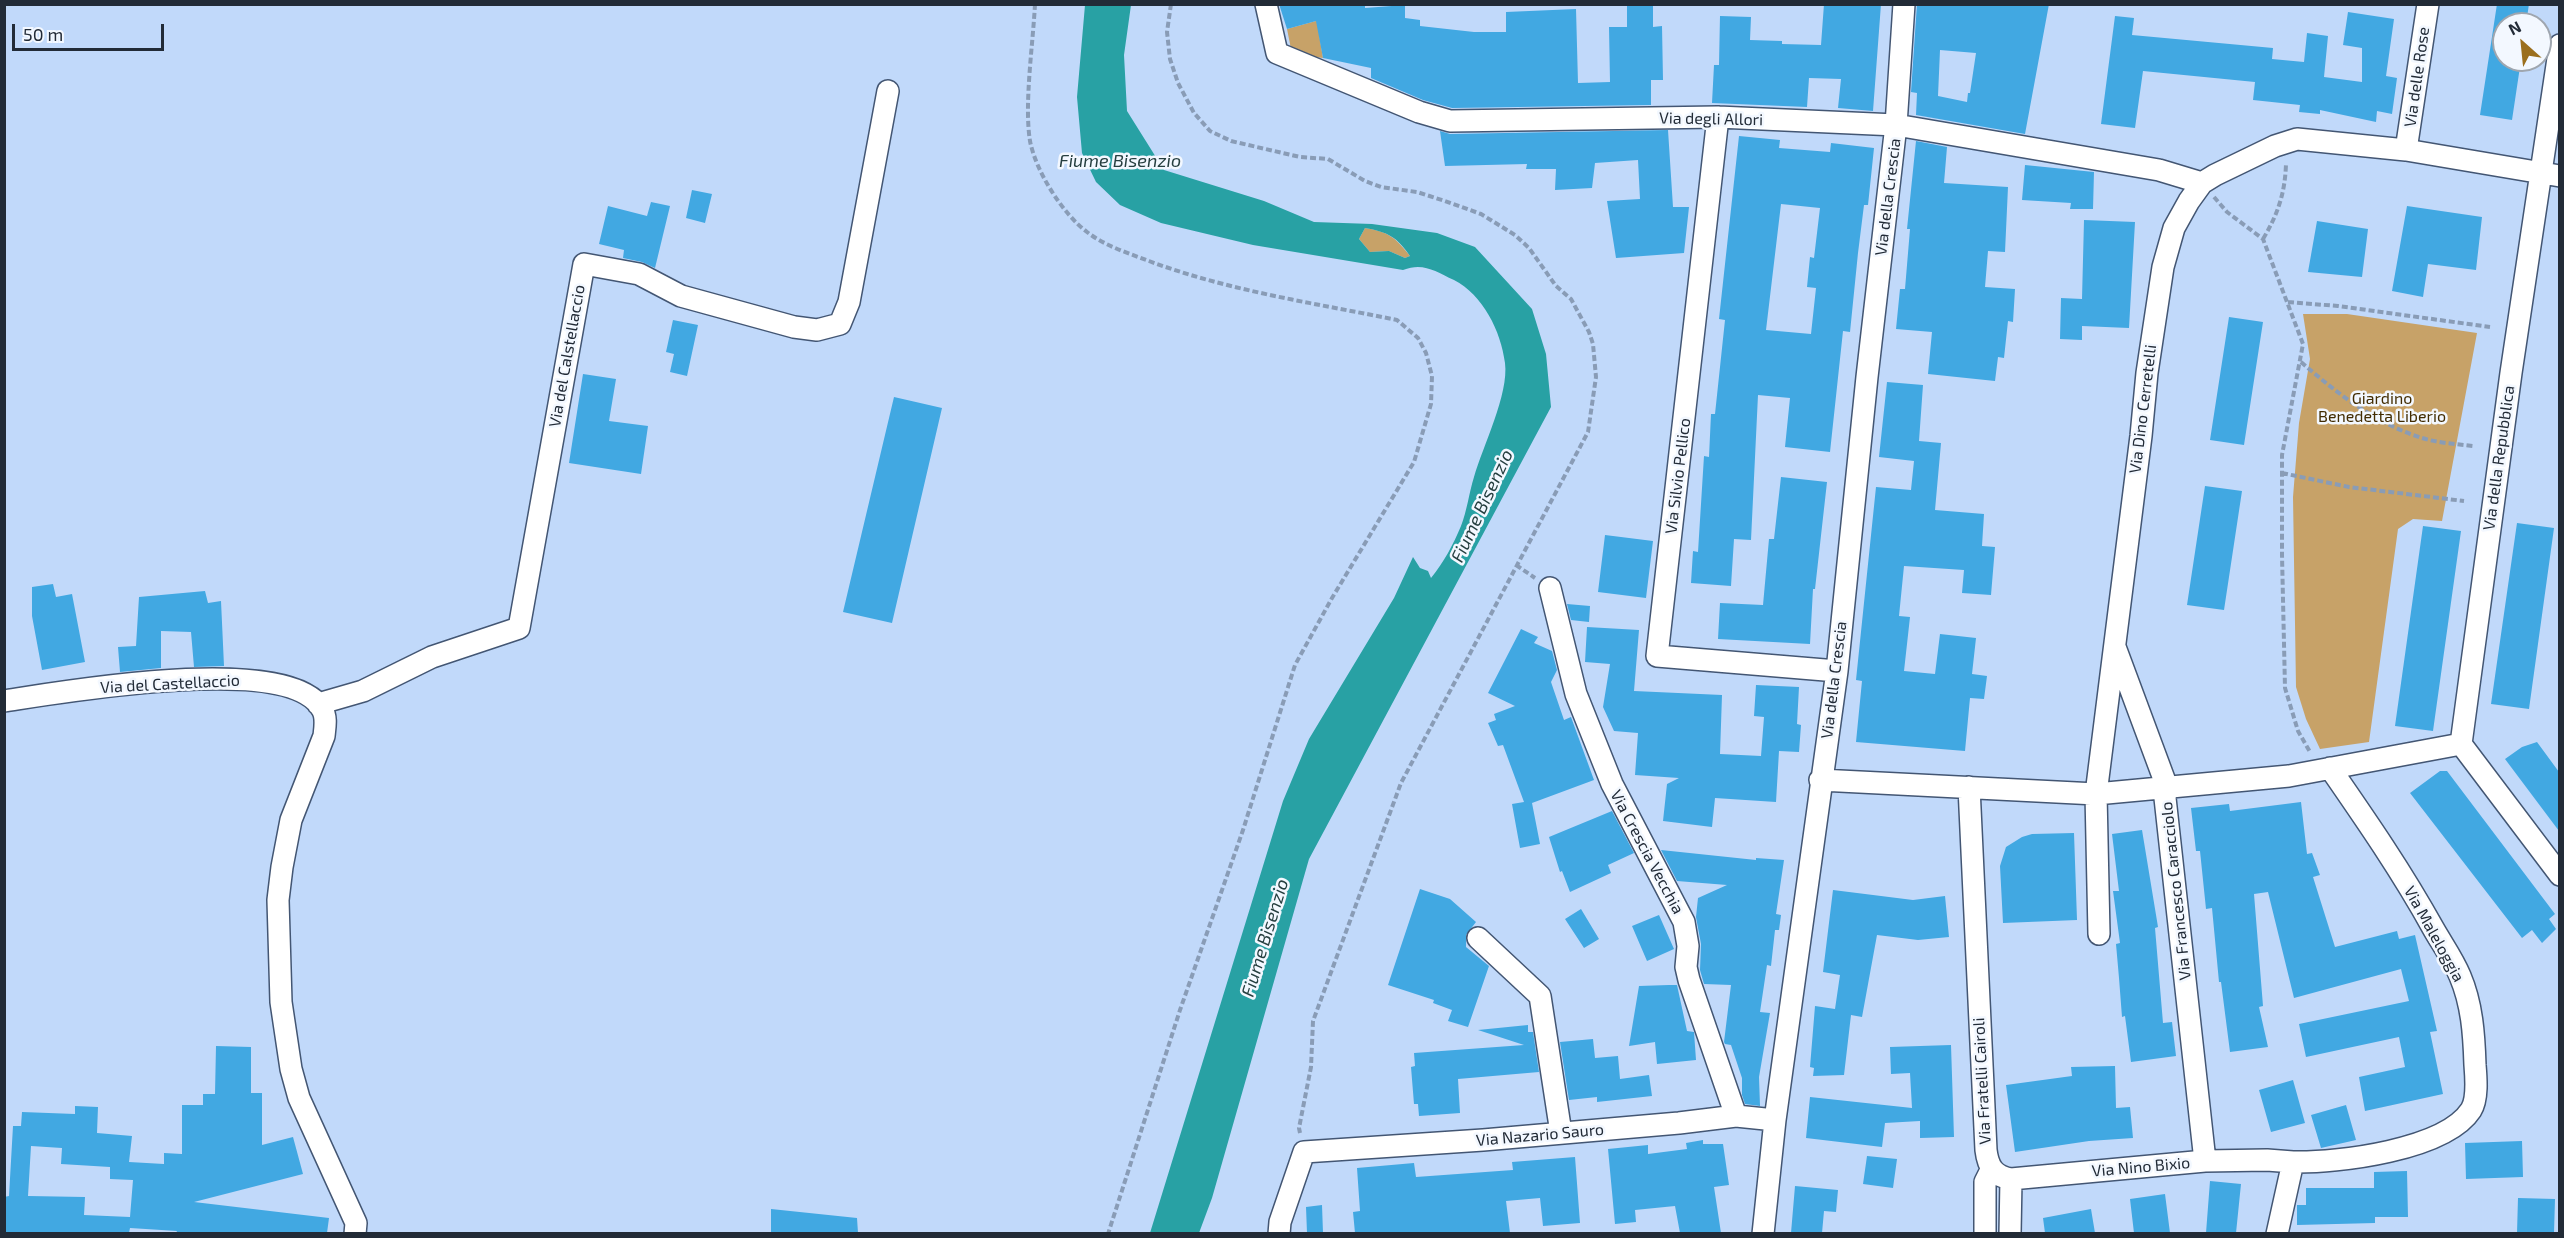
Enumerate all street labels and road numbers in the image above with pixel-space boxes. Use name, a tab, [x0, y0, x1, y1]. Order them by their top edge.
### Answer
street label: Via delle Rose	[2400, 26, 2434, 128]
street label: Via degli Allori	[1659, 108, 1763, 130]
street label: Via della Crescia	[1871, 137, 1905, 257]
street label: Via del Calstellaccio	[545, 283, 589, 429]
street label: Via Dino Cerretelli	[2126, 343, 2160, 475]
street label: Via della Repubblica	[2479, 384, 2519, 532]
street label: Via Silvio Pellico	[1661, 417, 1695, 535]
street label: Via della Crescia	[1817, 620, 1851, 740]
street label: Via del Castellaccio	[100, 671, 240, 697]
street label: Via Crescia Vecchia	[1606, 787, 1688, 917]
street label: Via Francesco Caracciolo	[2157, 801, 2195, 981]
street label: Via Maleloggia	[2400, 883, 2468, 985]
street label: Via Fratelli Cairoli	[1969, 1017, 1995, 1145]
street label: Via Nazario Sauro	[1475, 1120, 1605, 1150]
street label: Via Nino Bixio	[2091, 1153, 2191, 1181]

